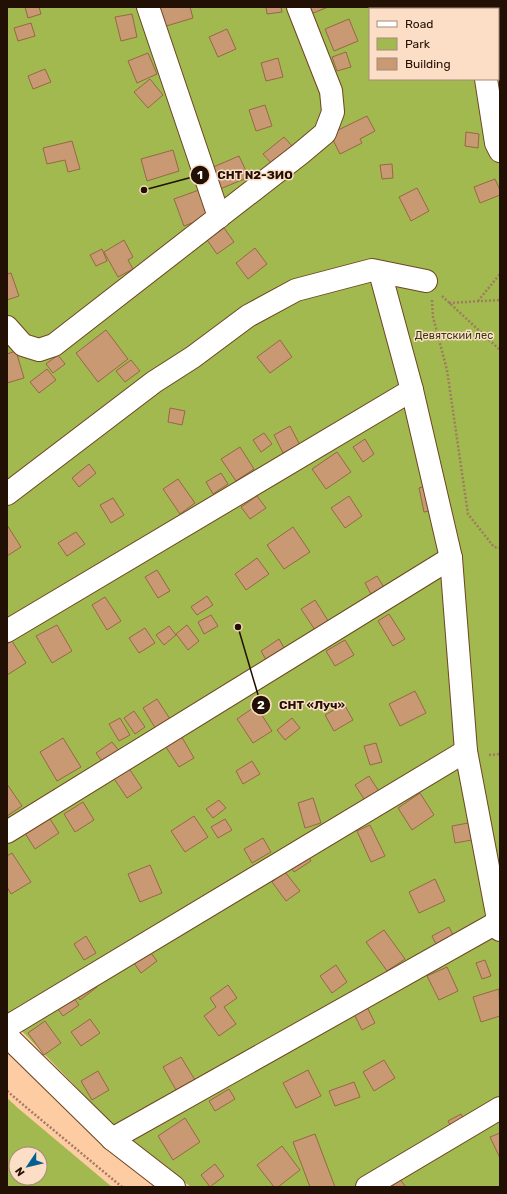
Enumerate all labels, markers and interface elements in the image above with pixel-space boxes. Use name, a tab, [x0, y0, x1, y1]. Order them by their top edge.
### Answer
legend	[369, 8, 499, 80]
text: Road	[405, 17, 433, 31]
text: Park	[405, 37, 431, 51]
text: Building	[405, 57, 451, 71]
callout: СНТ N2-ЗИО	[190, 163, 301, 187]
text: 1	[197, 168, 203, 182]
text: СНТ N2-ЗИО	[217, 168, 293, 182]
park label: Девятский лес	[415, 329, 493, 342]
callout: СНТ «Луч»	[251, 693, 353, 717]
text: 2	[257, 698, 265, 712]
text: СНТ «Луч»	[279, 698, 346, 712]
north arrow	[8, 1146, 48, 1186]
text: N	[13, 1164, 28, 1178]

